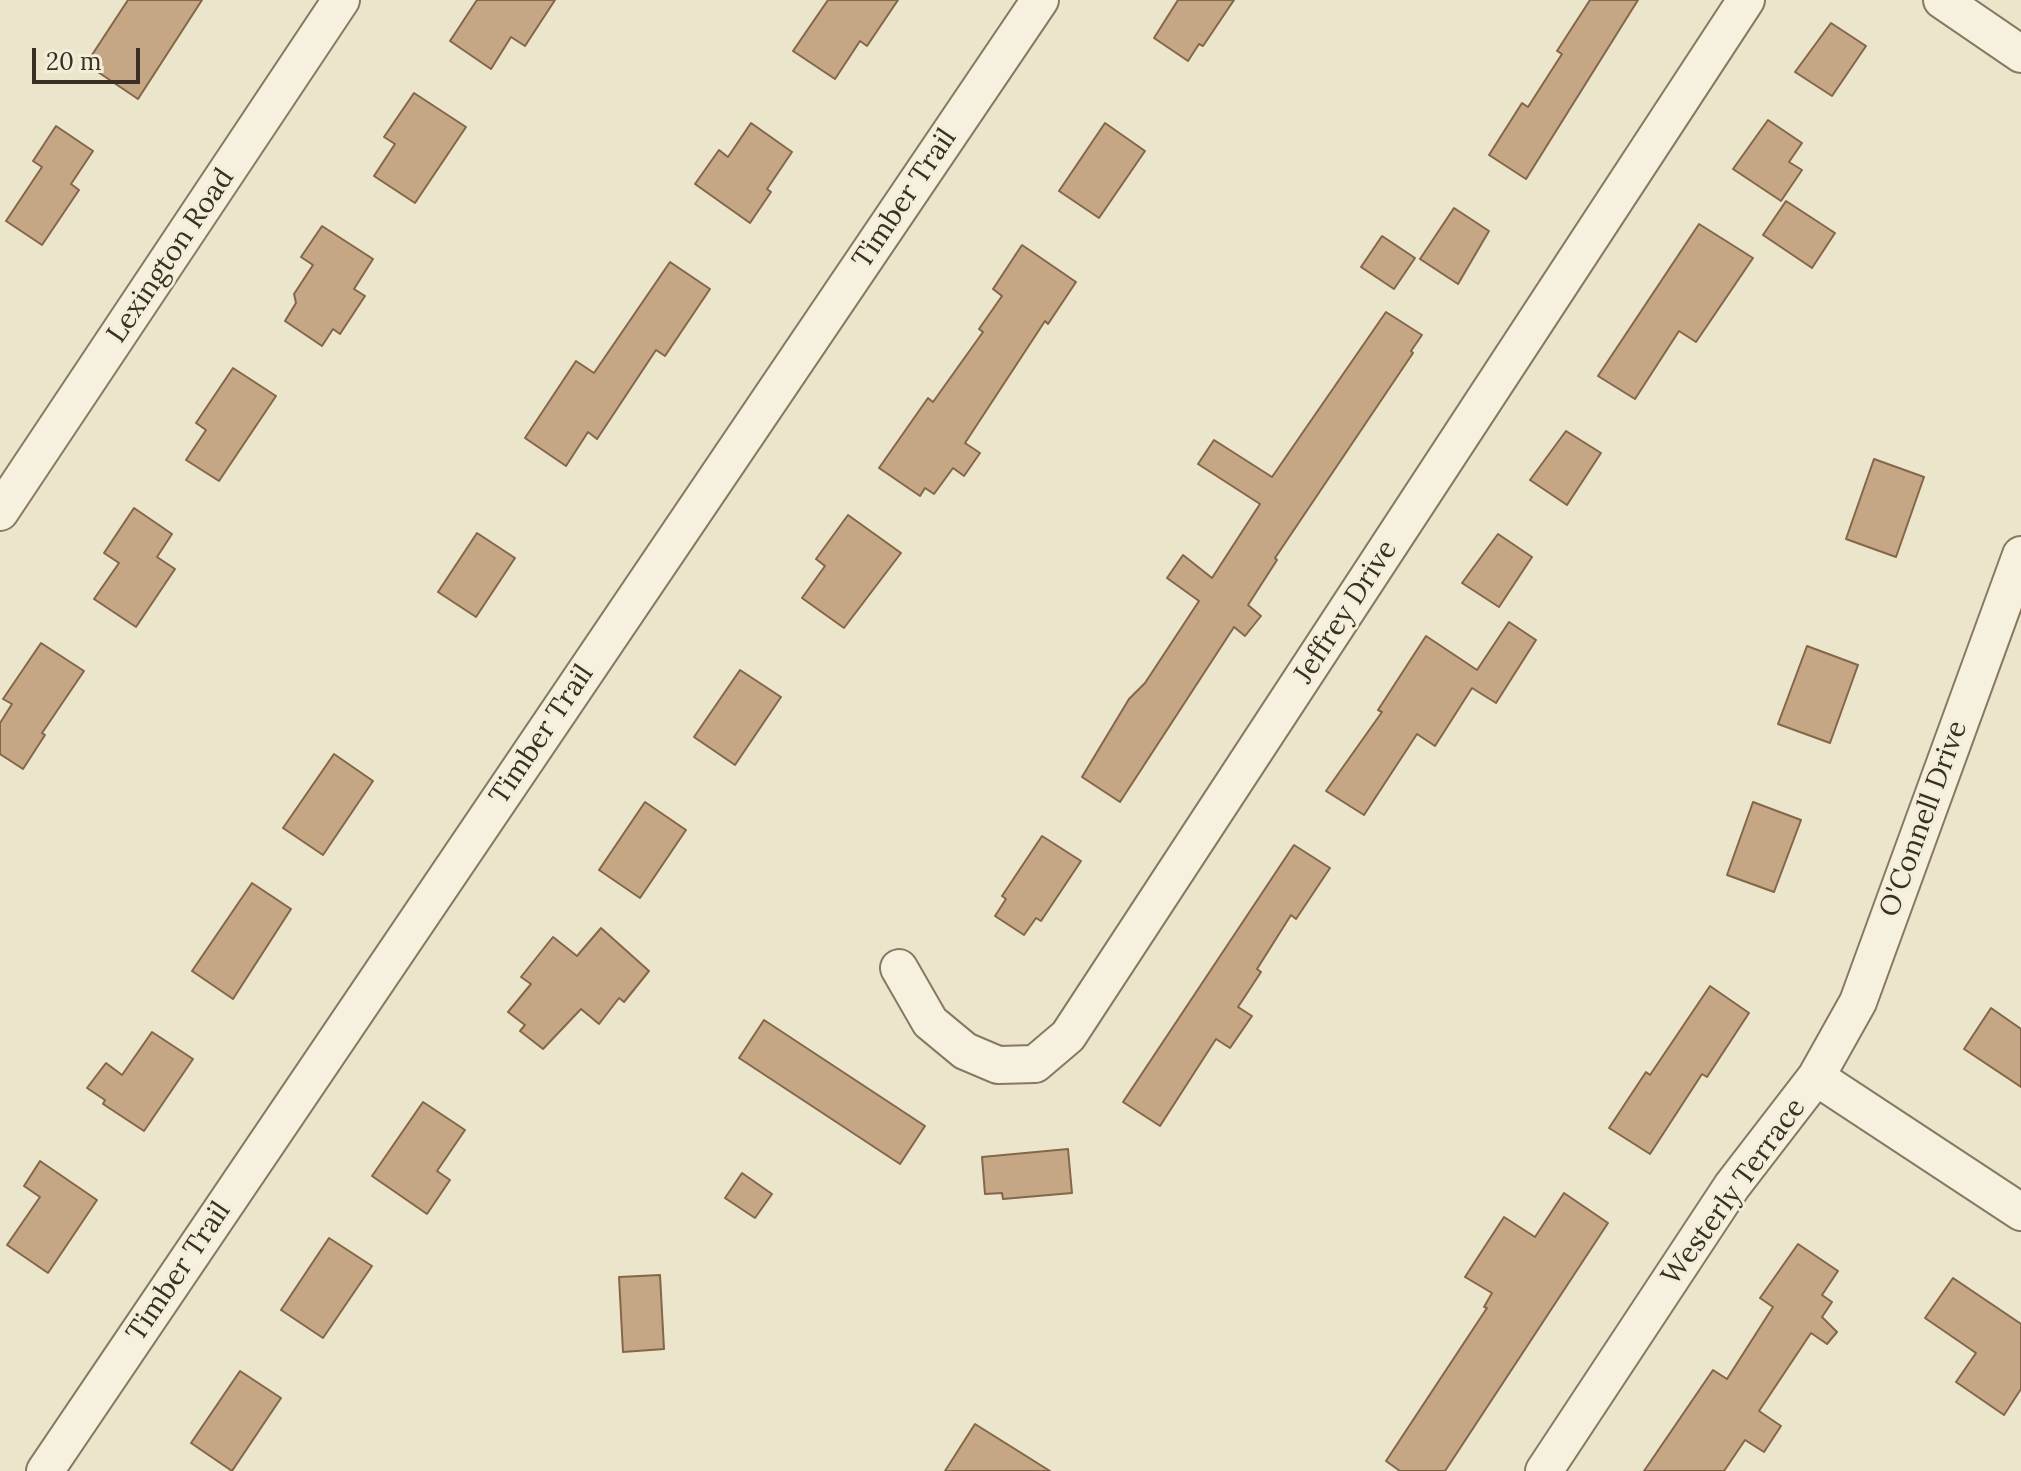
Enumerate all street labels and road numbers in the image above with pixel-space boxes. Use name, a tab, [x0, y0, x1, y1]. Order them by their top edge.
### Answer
street label: Timber Trail	[846, 123, 964, 275]
street label: Lexington Road	[100, 162, 242, 350]
street label: Jeffrey Drive	[1287, 534, 1405, 690]
street label: Timber Trail	[483, 659, 601, 811]
street label: O'Connell Drive	[1873, 717, 1975, 921]
street label: Westerly Terrace	[1655, 1092, 1813, 1292]
street label: Timber Trail	[120, 1196, 238, 1348]

